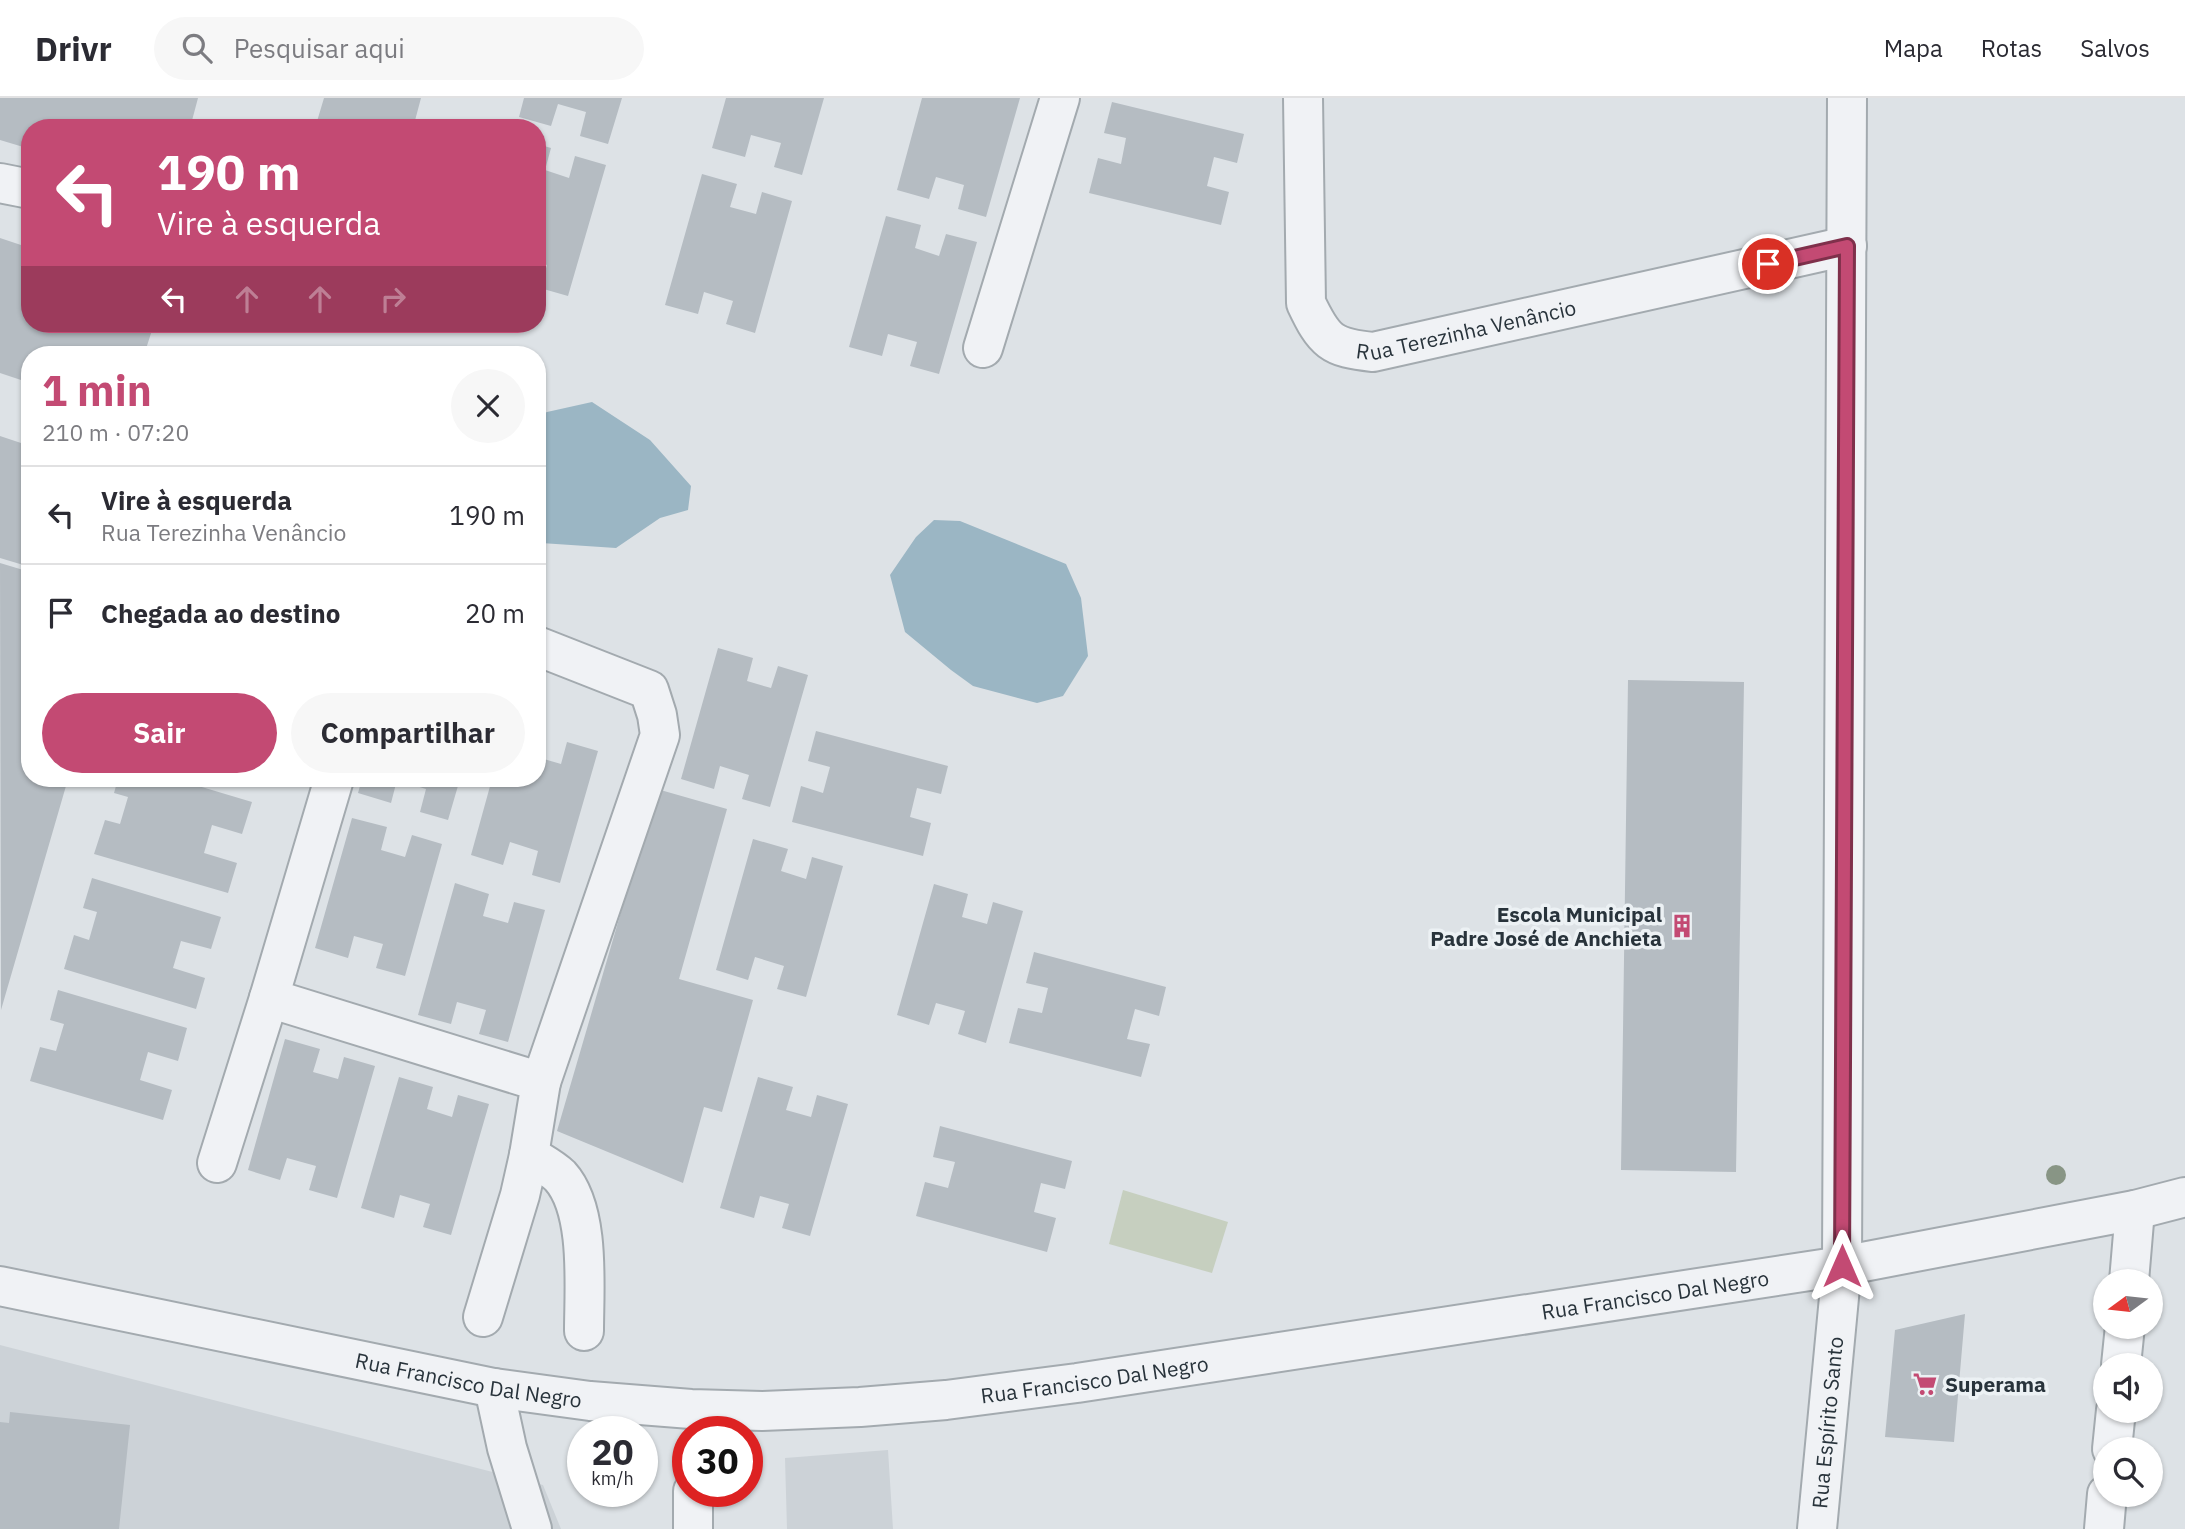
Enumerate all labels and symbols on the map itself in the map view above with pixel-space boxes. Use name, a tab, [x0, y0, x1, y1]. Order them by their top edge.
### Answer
pin	[1738, 234, 1798, 294]
street label: Rua Terezinha Venâncio	[1354, 293, 1579, 366]
place label: Escola Municipal Padre José de Anchieta	[1430, 900, 1662, 952]
building icon: Escola Municipal Padre José de Anchieta	[1668, 912, 1696, 940]
position arrow	[1805, 1229, 1879, 1303]
street label: Rua Francisco Dal Negro	[1539, 1263, 1771, 1326]
north arrow	[2093, 1269, 2163, 1339]
street label: Rua Espírito Santo	[1805, 1335, 1849, 1510]
street label: Rua Francisco Dal Negro	[353, 1346, 584, 1414]
street label: Rua Francisco Dal Negro	[979, 1349, 1210, 1409]
supermarket icon: Superama	[1911, 1370, 1939, 1398]
place label: Superama	[1945, 1370, 2046, 1398]
speed limit sign: 30	[672, 1416, 763, 1507]

